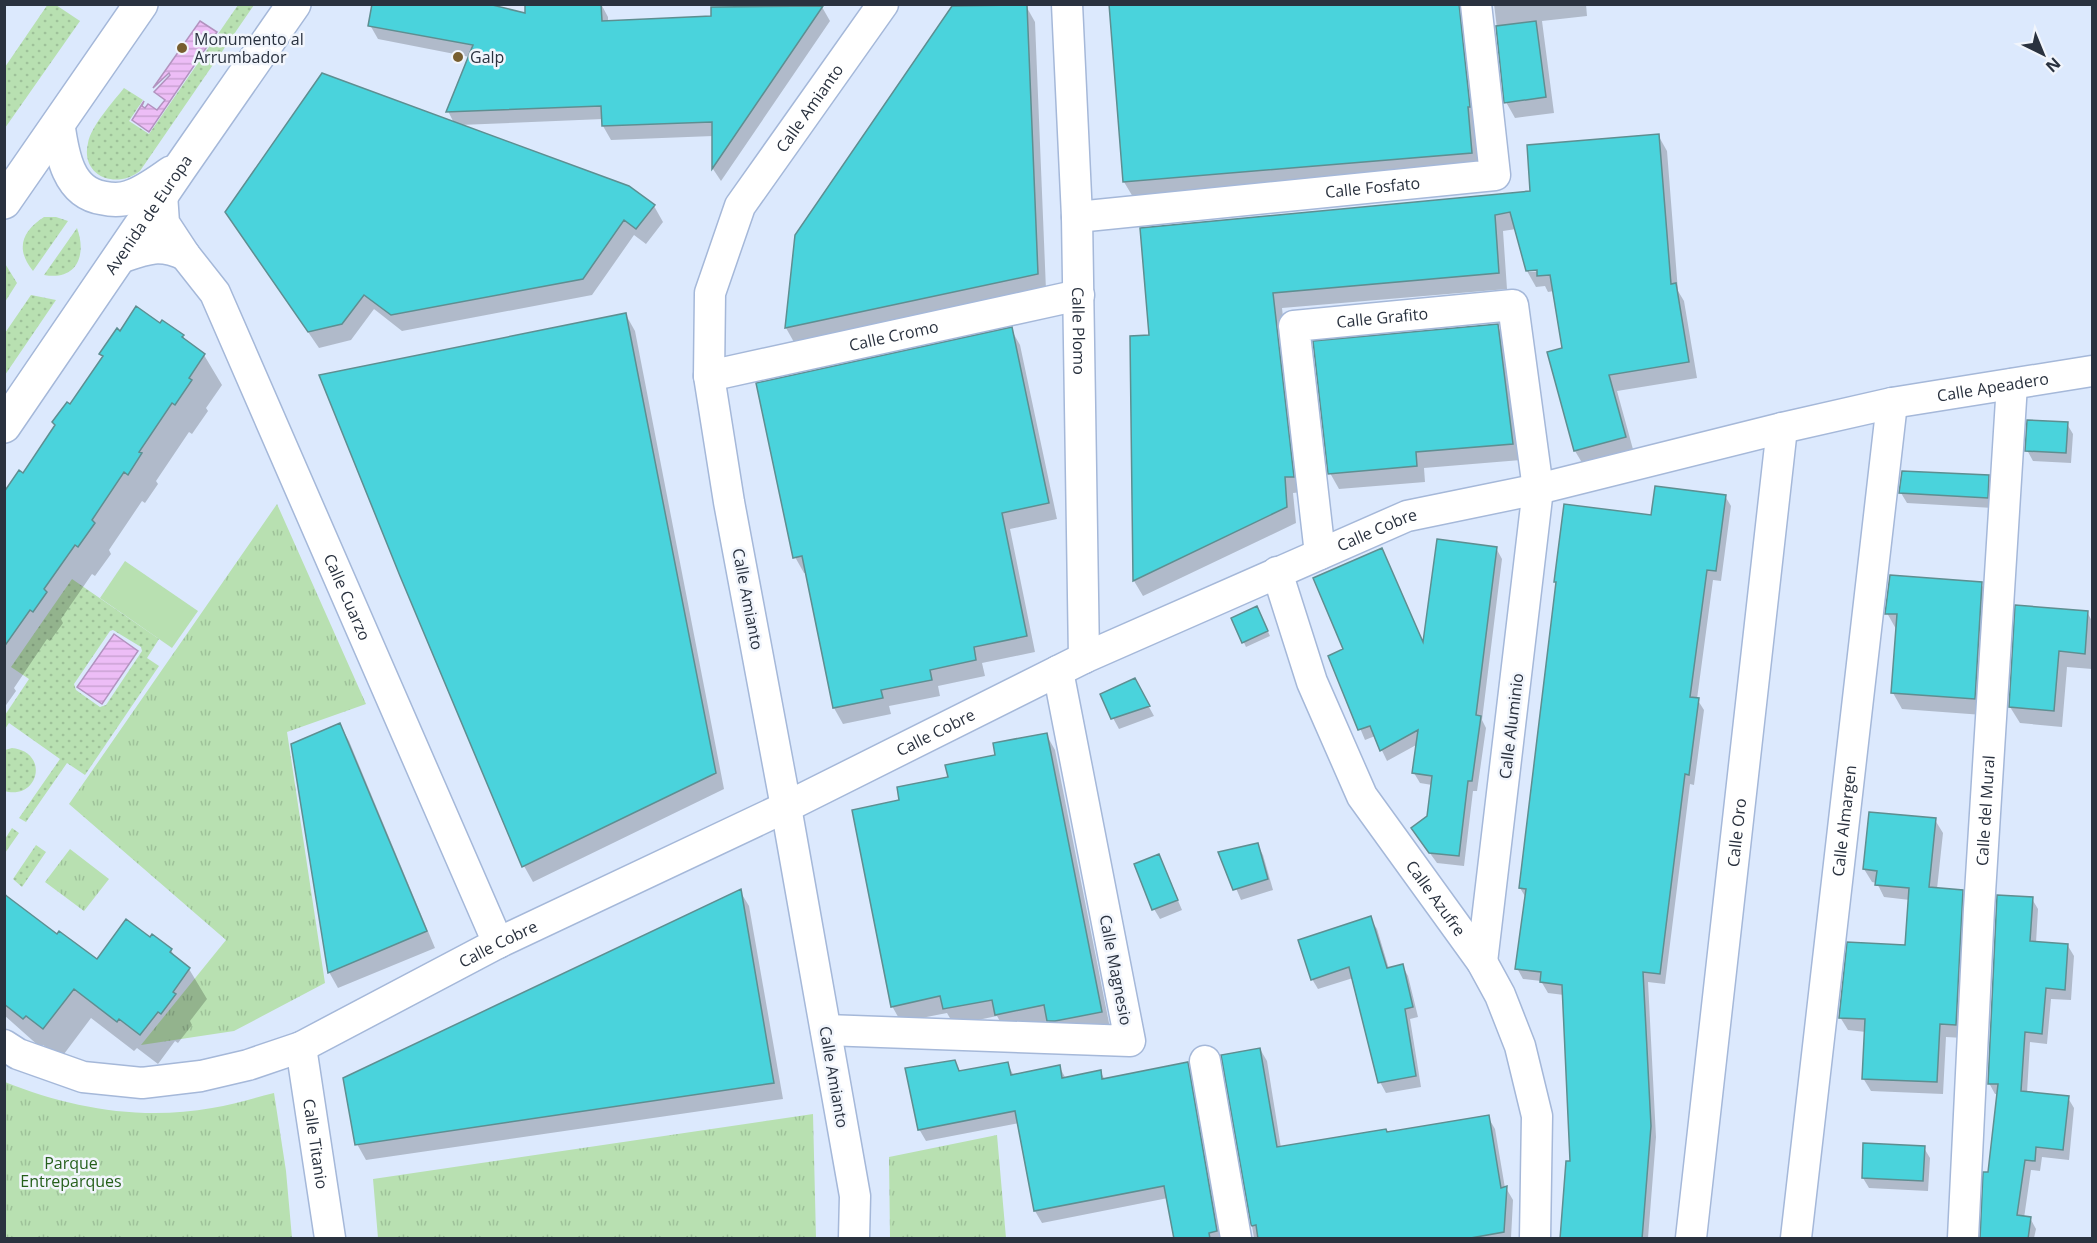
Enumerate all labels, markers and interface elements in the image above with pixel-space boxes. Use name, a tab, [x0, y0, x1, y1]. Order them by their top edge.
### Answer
north arrow	[2013, 24, 2073, 84]
place label: Monumento al Arrumbador	[194, 28, 304, 68]
marker: Monumento al Arrumbador	[175, 41, 189, 55]
place label: Galp	[470, 46, 504, 68]
marker: Galp	[451, 50, 465, 64]
text: N	[2041, 52, 2065, 77]
street label: Calle Amianto	[771, 60, 848, 157]
street label: Avenida de Europa	[100, 150, 197, 279]
street label: Calle Fosfato	[1324, 172, 1421, 203]
street label: Calle Plomo	[1067, 287, 1091, 375]
street label: Calle Grafito	[1335, 302, 1429, 333]
street label: Calle Cromo	[847, 315, 940, 356]
street label: Calle Apeadero	[1935, 367, 2050, 407]
street label: Calle Cobre	[1334, 503, 1419, 556]
street label: Calle Amianto	[727, 546, 769, 652]
street label: Calle Cuarzo	[319, 550, 376, 644]
street label: Calle Aluminio	[1494, 672, 1528, 780]
street label: Calle Cobre	[892, 703, 979, 761]
street label: Calle del Mural	[1971, 755, 2000, 867]
street label: Calle Almargen	[1827, 764, 1861, 878]
street label: Calle Oro	[1722, 797, 1751, 868]
street label: Calle Azufre	[1401, 856, 1471, 941]
street label: Calle Magnesio	[1094, 913, 1138, 1027]
street label: Calle Cobre	[455, 915, 541, 973]
street label: Calle Amianto	[814, 1024, 854, 1130]
street label: Calle Titanio	[298, 1097, 333, 1191]
park label: Parque Entreparques	[20, 1152, 122, 1192]

